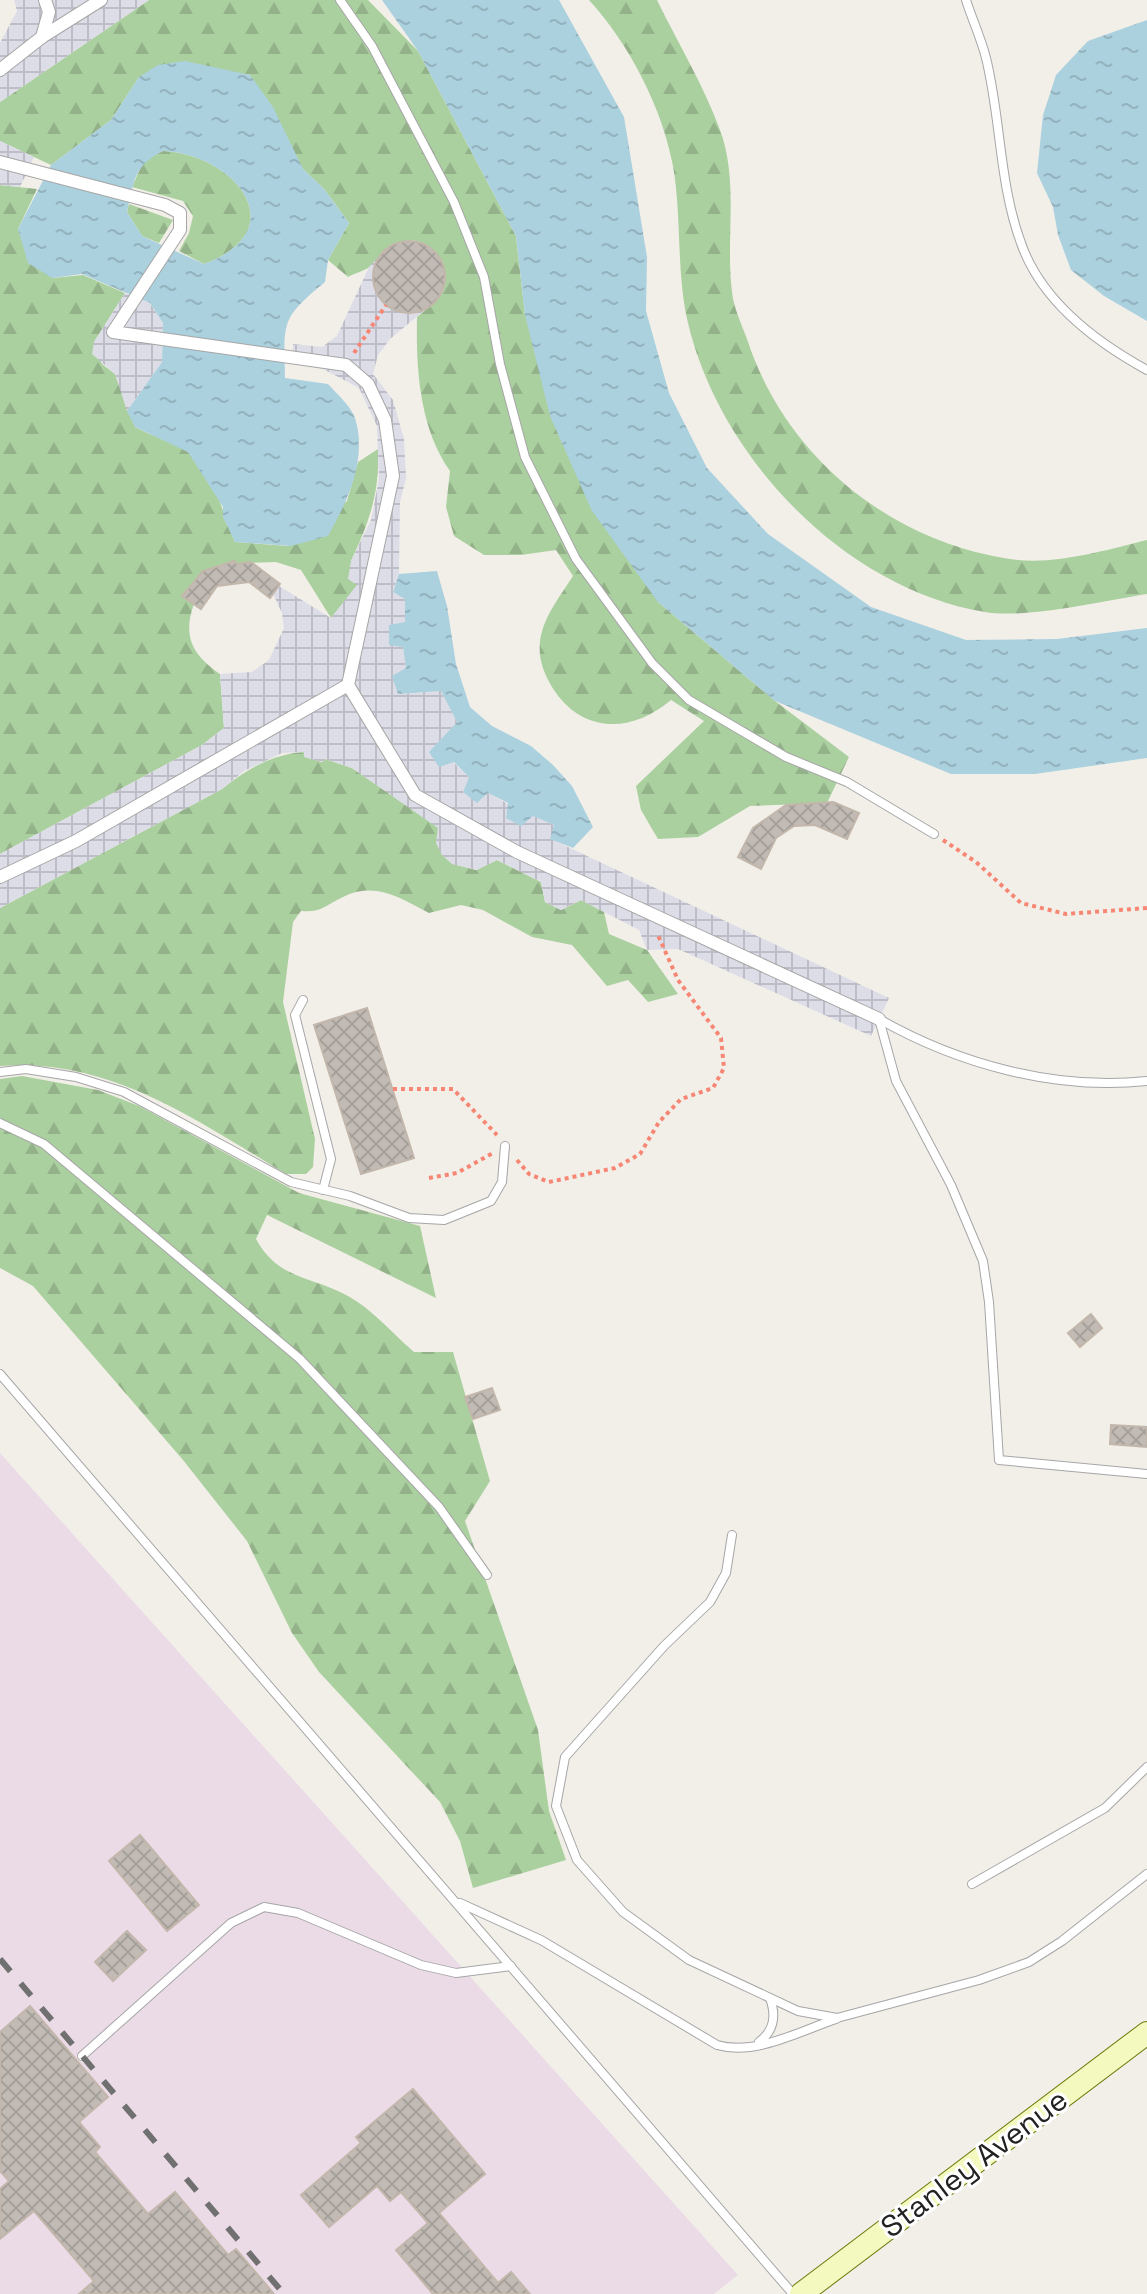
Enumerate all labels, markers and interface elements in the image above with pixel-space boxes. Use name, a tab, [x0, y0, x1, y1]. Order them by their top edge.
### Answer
street label: Stanley Avenue	[873, 2080, 1075, 2246]

